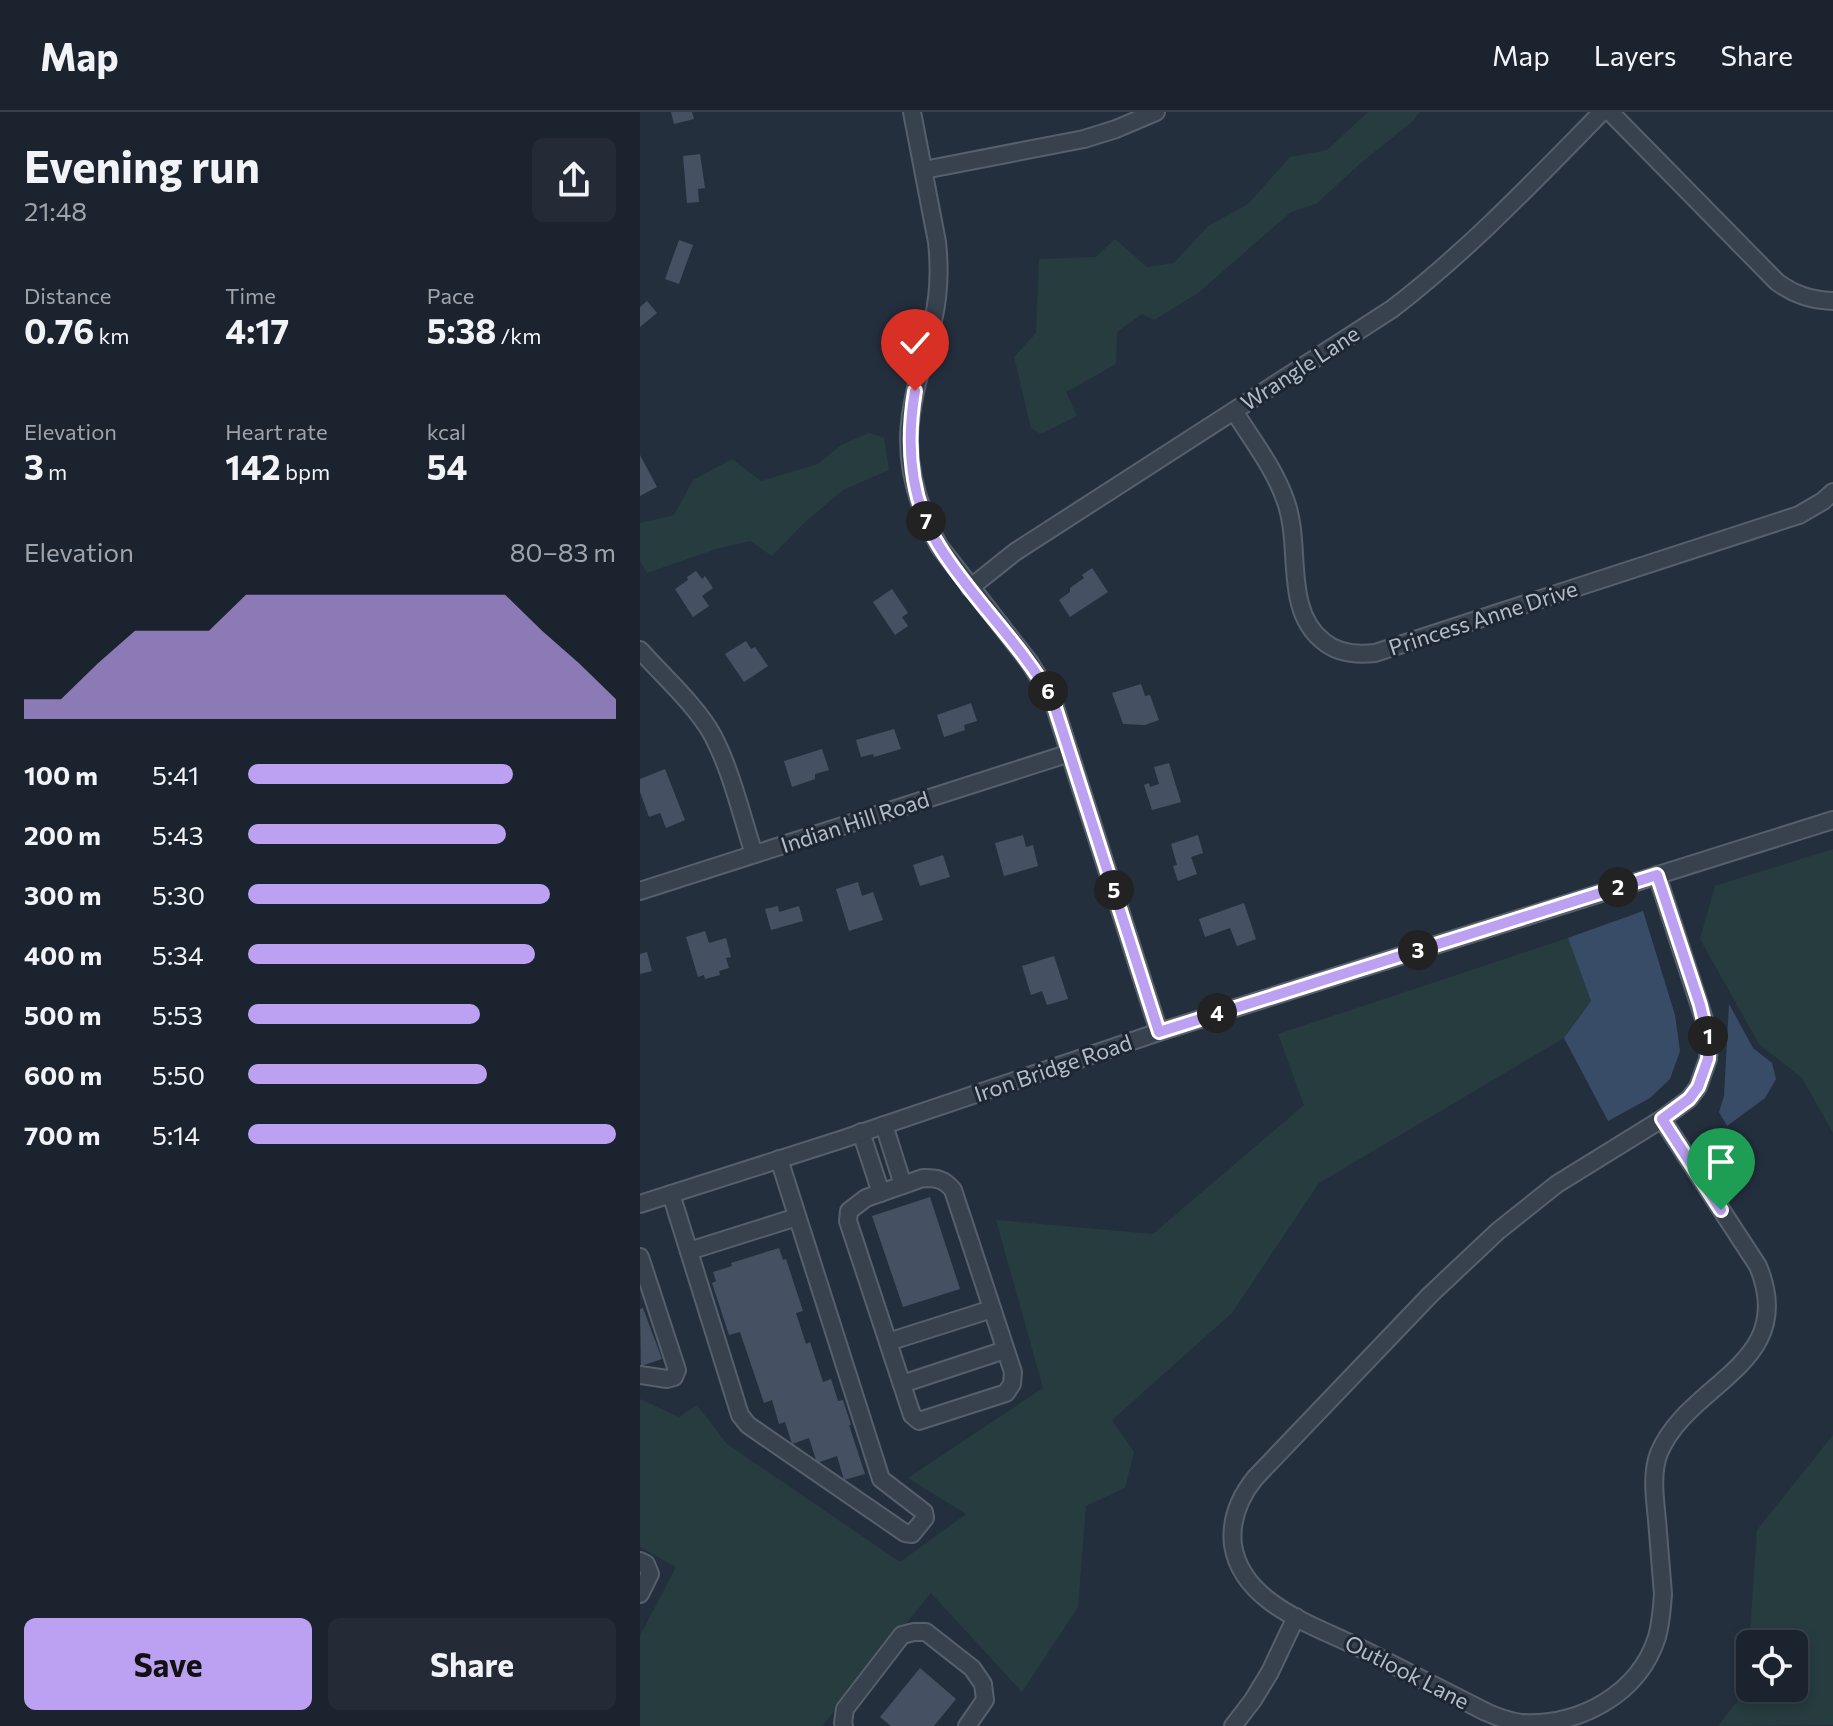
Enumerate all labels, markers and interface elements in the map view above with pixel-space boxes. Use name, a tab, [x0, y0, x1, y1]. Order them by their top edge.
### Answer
text: Map	[40, 32, 119, 79]
text: Map	[1492, 38, 1550, 72]
text: Layers	[1594, 38, 1676, 72]
text: Share	[1720, 38, 1793, 72]
text: Evening run	[24, 138, 260, 192]
button: share	[532, 138, 616, 222]
text: 21:48	[24, 195, 87, 226]
text: Distance	[24, 282, 111, 309]
text: Time	[225, 282, 276, 309]
text: Pace	[427, 282, 474, 309]
text: 0.76	[24, 309, 94, 351]
text: 4:17	[225, 309, 289, 351]
text: 5:38	[427, 309, 496, 351]
pin	[881, 309, 949, 391]
street label: Wrangle Lane	[1235, 319, 1364, 416]
icon: check	[893, 321, 937, 365]
text: km	[94, 322, 130, 349]
text: /km	[496, 322, 541, 349]
text: Elevation	[24, 418, 117, 445]
text: Heart rate	[225, 418, 328, 445]
text: kcal	[427, 418, 466, 445]
text: 3	[24, 445, 44, 487]
text: 142	[225, 445, 281, 487]
text: 54	[427, 445, 467, 487]
text: m	[44, 458, 67, 485]
text: bpm	[281, 458, 330, 485]
pin: 7	[906, 501, 946, 541]
text: 7	[920, 507, 932, 534]
text: Elevation	[24, 536, 134, 567]
text: 80–83 m	[510, 536, 616, 567]
street label: Princess Anne Drive	[1385, 574, 1581, 661]
pin: 6	[1028, 671, 1068, 711]
text: 6	[1041, 677, 1055, 704]
text: 100 m	[24, 759, 98, 790]
text: 5:41	[152, 759, 199, 790]
street label: Indian Hill Road	[777, 785, 932, 858]
text: 200 m	[24, 819, 101, 850]
text: 5:43	[152, 819, 204, 850]
pin: 2	[1598, 867, 1638, 907]
pin: 5	[1094, 870, 1134, 910]
text: 2	[1612, 873, 1624, 900]
text: 5	[1108, 876, 1120, 903]
text: 300 m	[24, 879, 101, 910]
text: 5:30	[152, 879, 205, 910]
pin: 3	[1398, 930, 1438, 970]
text: 3	[1412, 936, 1424, 963]
text: 400 m	[24, 939, 102, 970]
text: 5:34	[152, 939, 204, 970]
pin: 4	[1197, 993, 1237, 1033]
text: 500 m	[24, 999, 101, 1030]
text: 5:53	[152, 999, 203, 1030]
text: 4	[1210, 999, 1224, 1026]
pin: 1	[1688, 1016, 1728, 1056]
text: 1	[1703, 1022, 1713, 1049]
street label: Iron Bridge Road	[971, 1028, 1135, 1107]
text: 600 m	[24, 1059, 102, 1090]
text: 5:50	[152, 1059, 205, 1090]
text: 700 m	[24, 1119, 100, 1150]
text: 5:14	[152, 1119, 200, 1150]
pin	[1687, 1128, 1755, 1210]
icon: arrive	[1699, 1140, 1743, 1184]
button: Save	[24, 1618, 312, 1710]
button: Share	[328, 1618, 616, 1710]
street label: Outlook Lane	[1341, 1629, 1474, 1714]
map controls	[1736, 1630, 1808, 1702]
button: locate	[1736, 1630, 1808, 1702]

